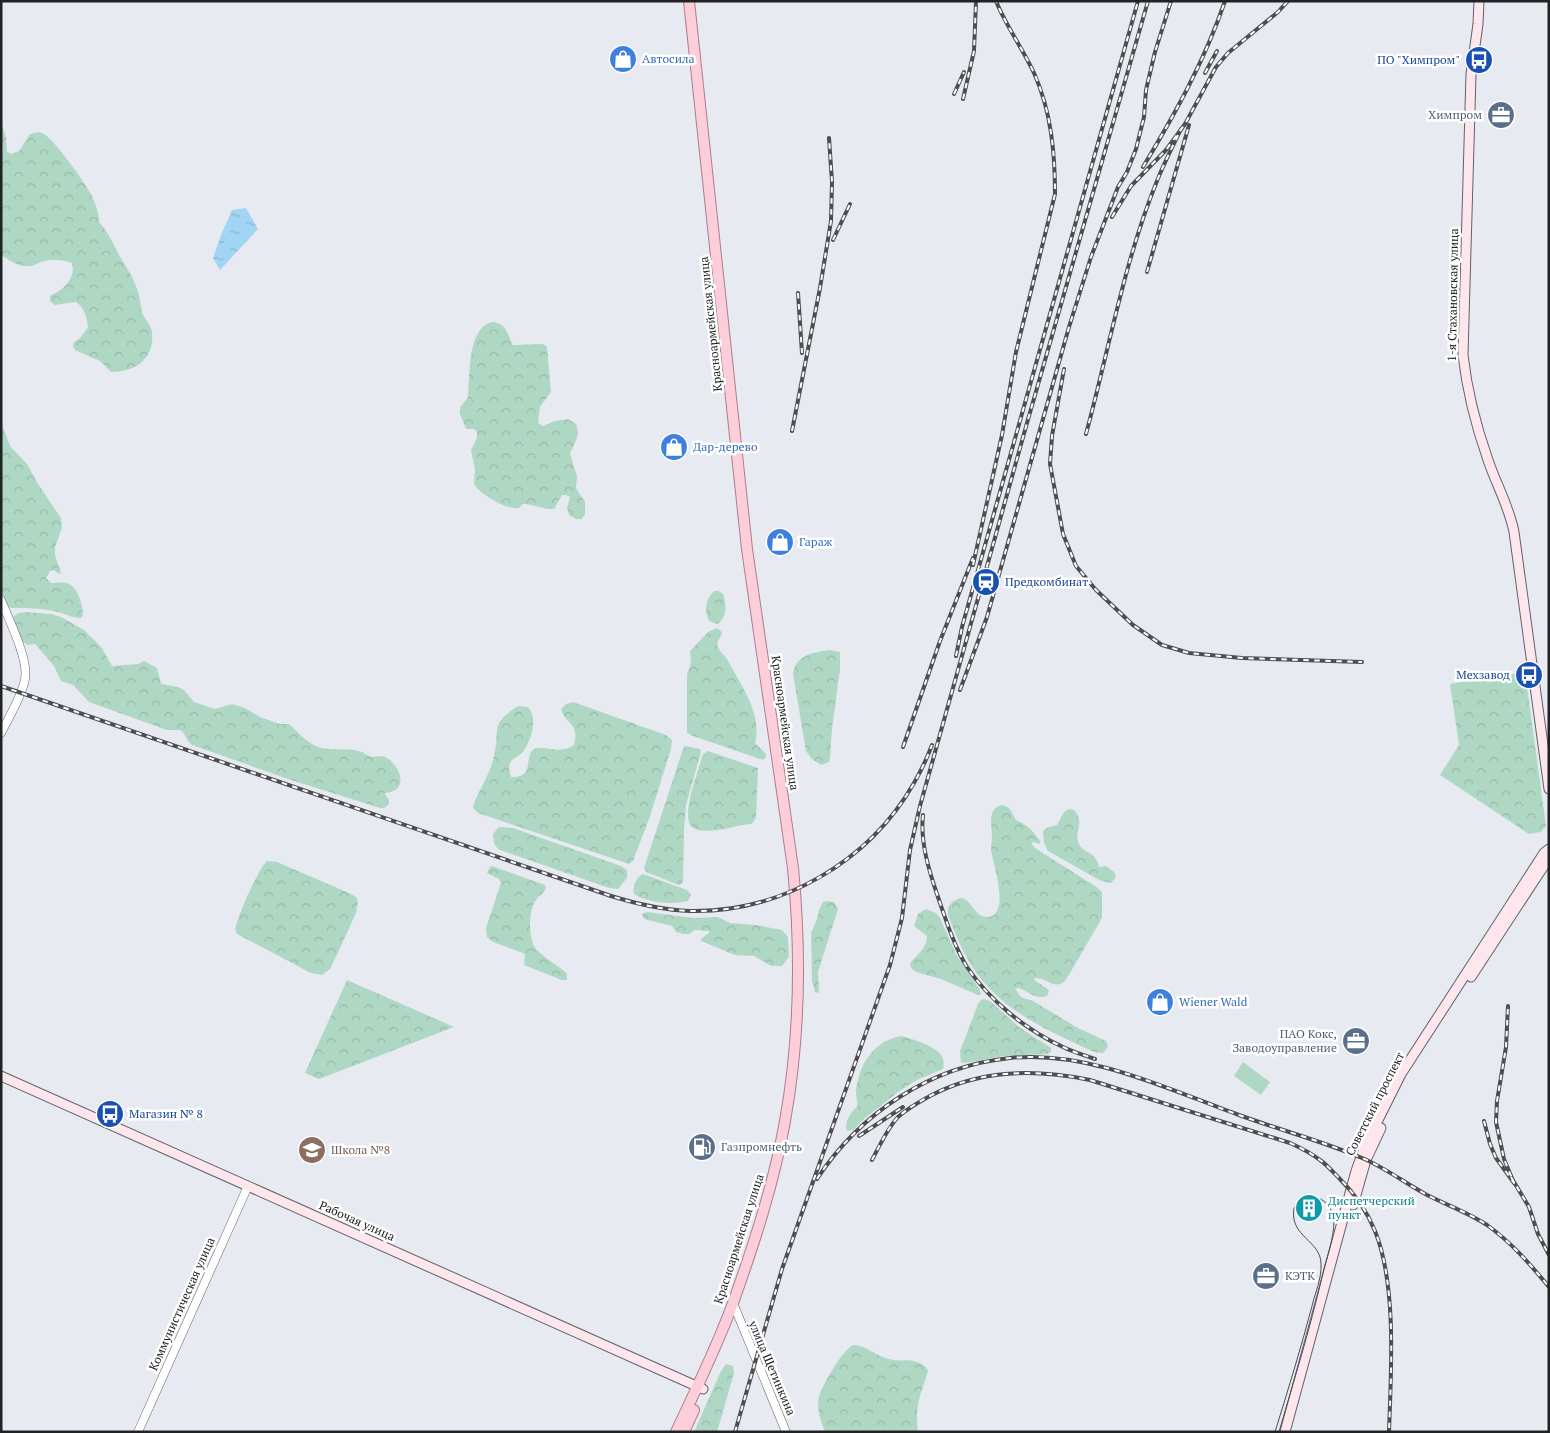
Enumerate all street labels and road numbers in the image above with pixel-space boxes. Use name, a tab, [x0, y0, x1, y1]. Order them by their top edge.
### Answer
street label: 1-я Стахановская улица	[1444, 228, 1461, 362]
street label: Красноармейская улица	[696, 256, 725, 392]
street label: Красноармейская улица	[769, 655, 802, 791]
street label: Советский проспект	[1342, 1049, 1407, 1158]
street label: Красноармейская улица	[710, 1172, 767, 1306]
street label: Рабочая улица	[317, 1197, 397, 1244]
street label: Коммунистическая улица	[145, 1235, 218, 1373]
street label: улица Щетинкина	[745, 1317, 799, 1417]

